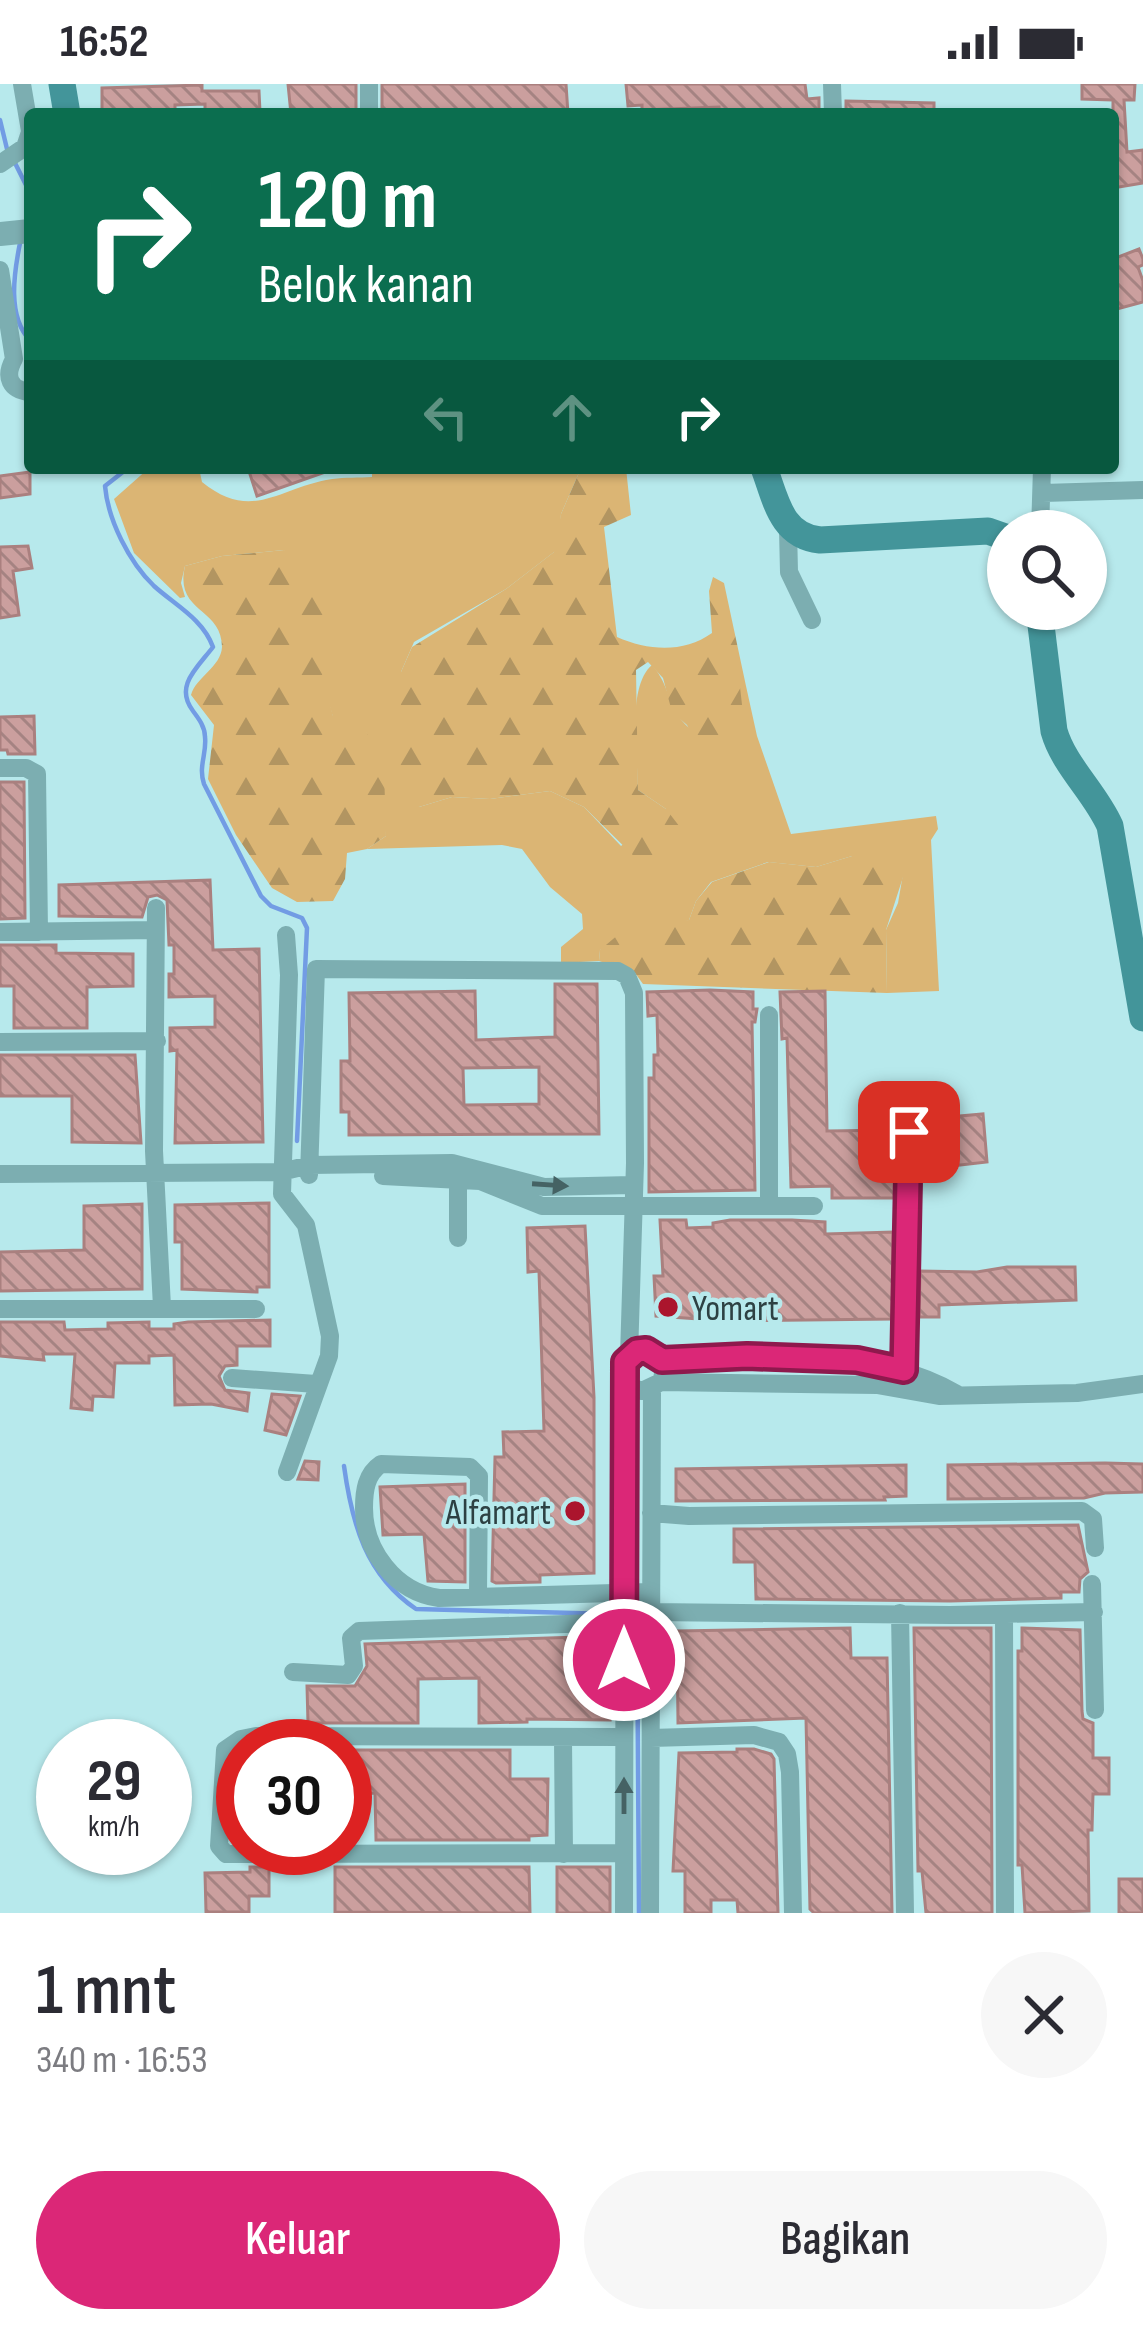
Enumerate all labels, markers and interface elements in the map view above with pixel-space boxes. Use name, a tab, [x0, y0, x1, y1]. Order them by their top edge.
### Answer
text: 16:52	[60, 15, 148, 70]
text: 120 m	[258, 151, 437, 252]
icon: right	[60, 156, 216, 312]
text: Belok kanan	[258, 253, 474, 318]
icon: left	[413, 384, 479, 450]
icon: ahead	[539, 384, 605, 450]
icon: right	[665, 384, 731, 450]
map controls	[987, 510, 1107, 630]
button: search	[987, 510, 1107, 630]
pin	[858, 1081, 960, 1183]
icon: arrive	[876, 1099, 942, 1165]
one-way arrow	[531, 1175, 569, 1194]
place label: Yomart	[692, 1288, 779, 1331]
marker: Yomart	[655, 1294, 681, 1320]
place label: Alfamart	[445, 1492, 551, 1535]
marker: Alfamart	[562, 1498, 588, 1524]
position arrow	[561, 1597, 687, 1723]
speed limit sign: 30	[216, 1719, 372, 1875]
text: 29	[87, 1746, 141, 1818]
one-way arrow	[614, 1776, 634, 1814]
text: km/h	[88, 1809, 140, 1845]
text: 1 mnt	[36, 1948, 176, 2035]
button: close	[981, 1952, 1107, 2078]
text: 340 m · 16:53	[36, 2037, 208, 2084]
button: Keluar	[36, 2171, 560, 2309]
button: Bagikan	[584, 2171, 1107, 2309]

